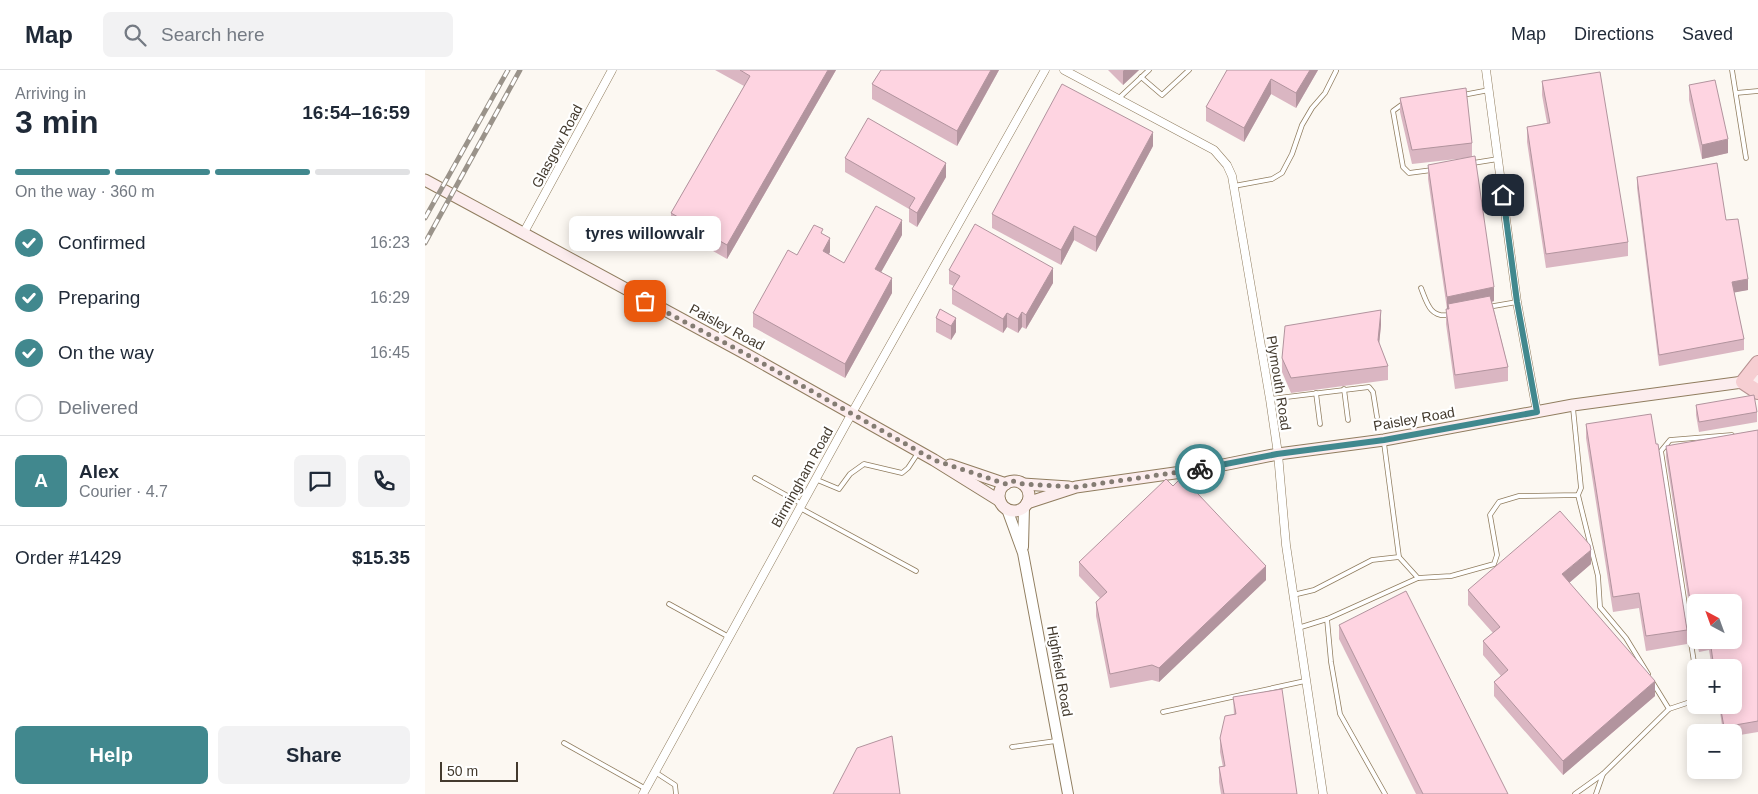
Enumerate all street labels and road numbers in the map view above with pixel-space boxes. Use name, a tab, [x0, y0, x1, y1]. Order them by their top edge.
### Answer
street label: Glasgow Road	[528, 102, 586, 190]
street label: Paisley Road	[687, 301, 767, 353]
street label: Plymouth Road	[1264, 334, 1294, 432]
street label: Paisley Road	[1372, 404, 1456, 434]
street label: Birmingham Road	[768, 424, 836, 530]
street label: Highfield Road	[1044, 624, 1076, 718]

